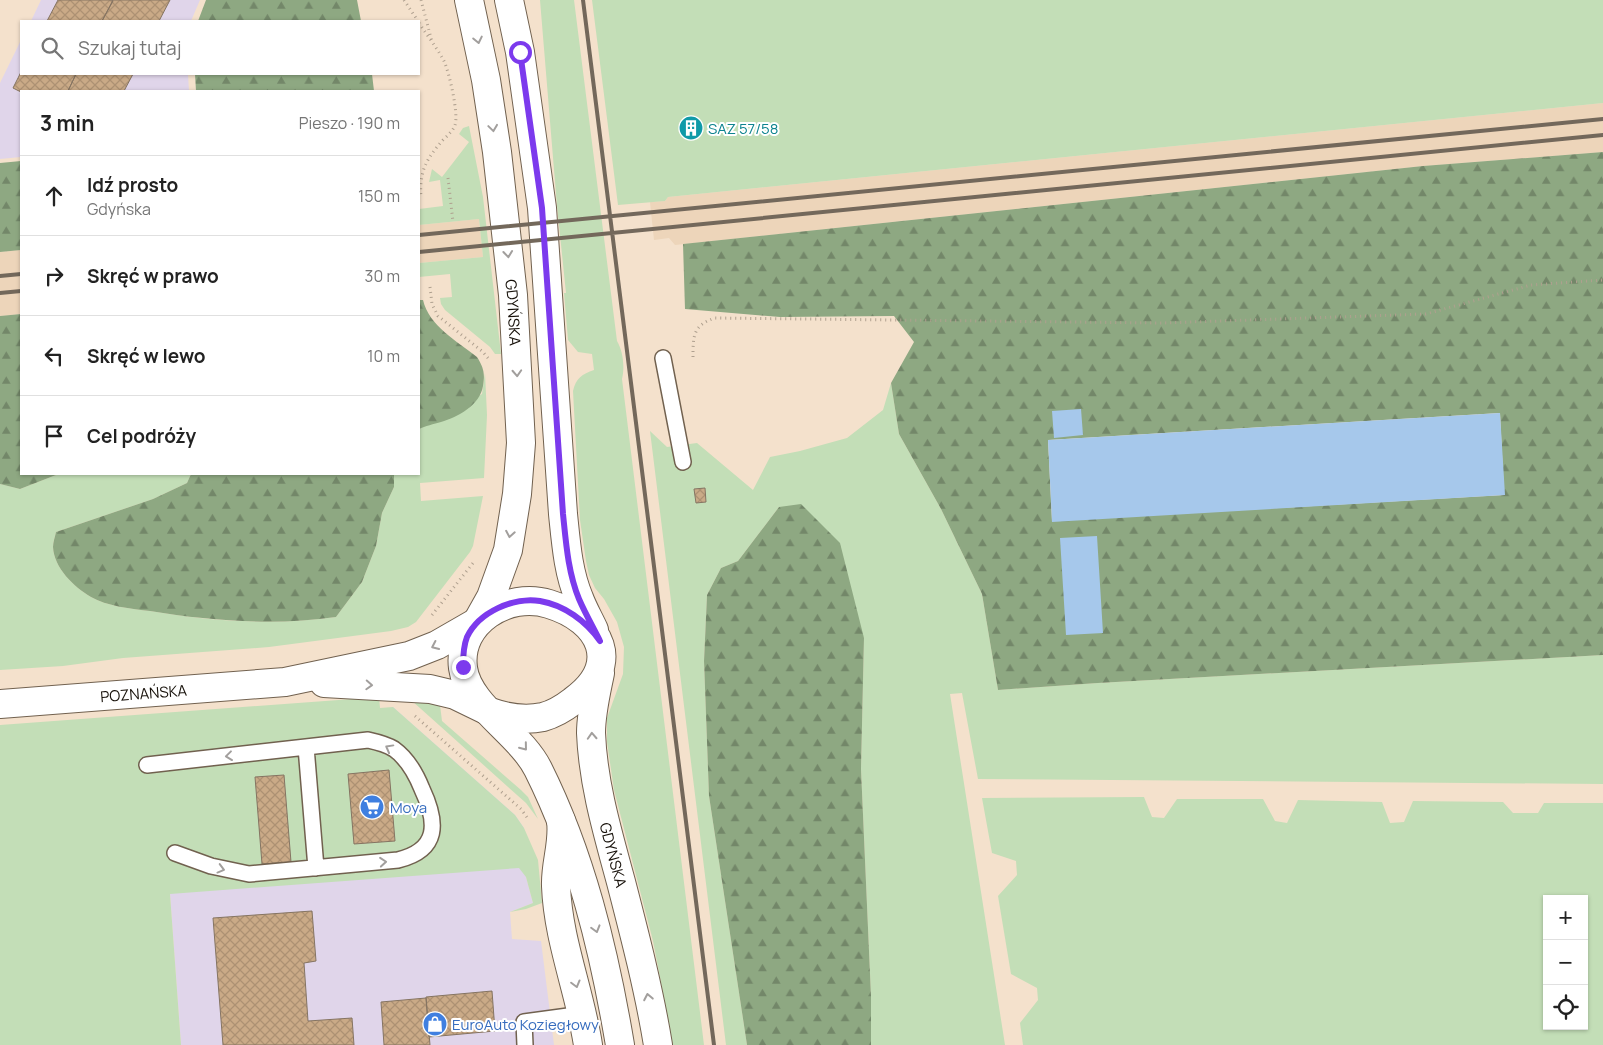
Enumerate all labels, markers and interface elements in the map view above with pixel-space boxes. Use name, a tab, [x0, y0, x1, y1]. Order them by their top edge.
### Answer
search box	[20, 20, 420, 75]
icon: search	[38, 34, 66, 62]
text: Szukaj tutaj	[78, 35, 181, 61]
one-way arrow	[472, 35, 483, 44]
route start	[509, 41, 532, 64]
text: 3 min	[40, 109, 94, 137]
text: Pieszo · 190 m	[299, 112, 400, 134]
building icon: SAZ 57/58	[678, 115, 704, 141]
place label: SAZ 57/58	[708, 118, 778, 139]
one-way arrow	[487, 124, 498, 132]
text: Idź prosto	[87, 172, 178, 198]
icon: ahead	[40, 182, 68, 210]
text: 150 m	[358, 185, 400, 207]
text: Gdyńska	[87, 198, 151, 220]
one-way arrow	[502, 250, 513, 258]
icon: right	[40, 262, 68, 290]
text: Skręć w prawo	[87, 263, 219, 289]
text: 30 m	[365, 265, 400, 287]
street label: GDYŃSKA	[501, 278, 526, 347]
icon: left	[40, 342, 68, 370]
text: Skręć w lewo	[87, 343, 206, 369]
text: 10 m	[367, 345, 400, 367]
one-way arrow	[512, 369, 523, 377]
icon: arrive	[40, 422, 68, 450]
text: Cel podróży	[87, 423, 196, 449]
one-way arrow	[506, 530, 516, 539]
one-way arrow	[431, 640, 440, 650]
route end	[452, 656, 475, 679]
street label: POZNAŃSKA	[99, 679, 188, 707]
one-way arrow	[365, 680, 373, 691]
one-way arrow	[587, 732, 597, 740]
one-way arrow	[518, 741, 526, 750]
one-way arrow	[385, 744, 394, 754]
one-way arrow	[225, 750, 233, 761]
supermarket icon: Moya	[359, 794, 385, 820]
place label: Moya	[390, 797, 427, 818]
street label: GDYŃSKA	[595, 820, 633, 890]
one-way arrow	[379, 857, 387, 868]
one-way arrow	[217, 863, 225, 873]
map controls	[1543, 895, 1588, 1030]
button: +	[1543, 895, 1588, 940]
one-way arrow	[590, 924, 600, 932]
button: −	[1543, 940, 1588, 985]
one-way arrow	[570, 980, 580, 988]
button: locate	[1543, 985, 1588, 1030]
one-way arrow	[644, 993, 654, 1002]
shop icon: EuroAuto Koziegłowy	[422, 1011, 448, 1037]
place label: EuroAuto Koziegłowy	[452, 1014, 599, 1035]

